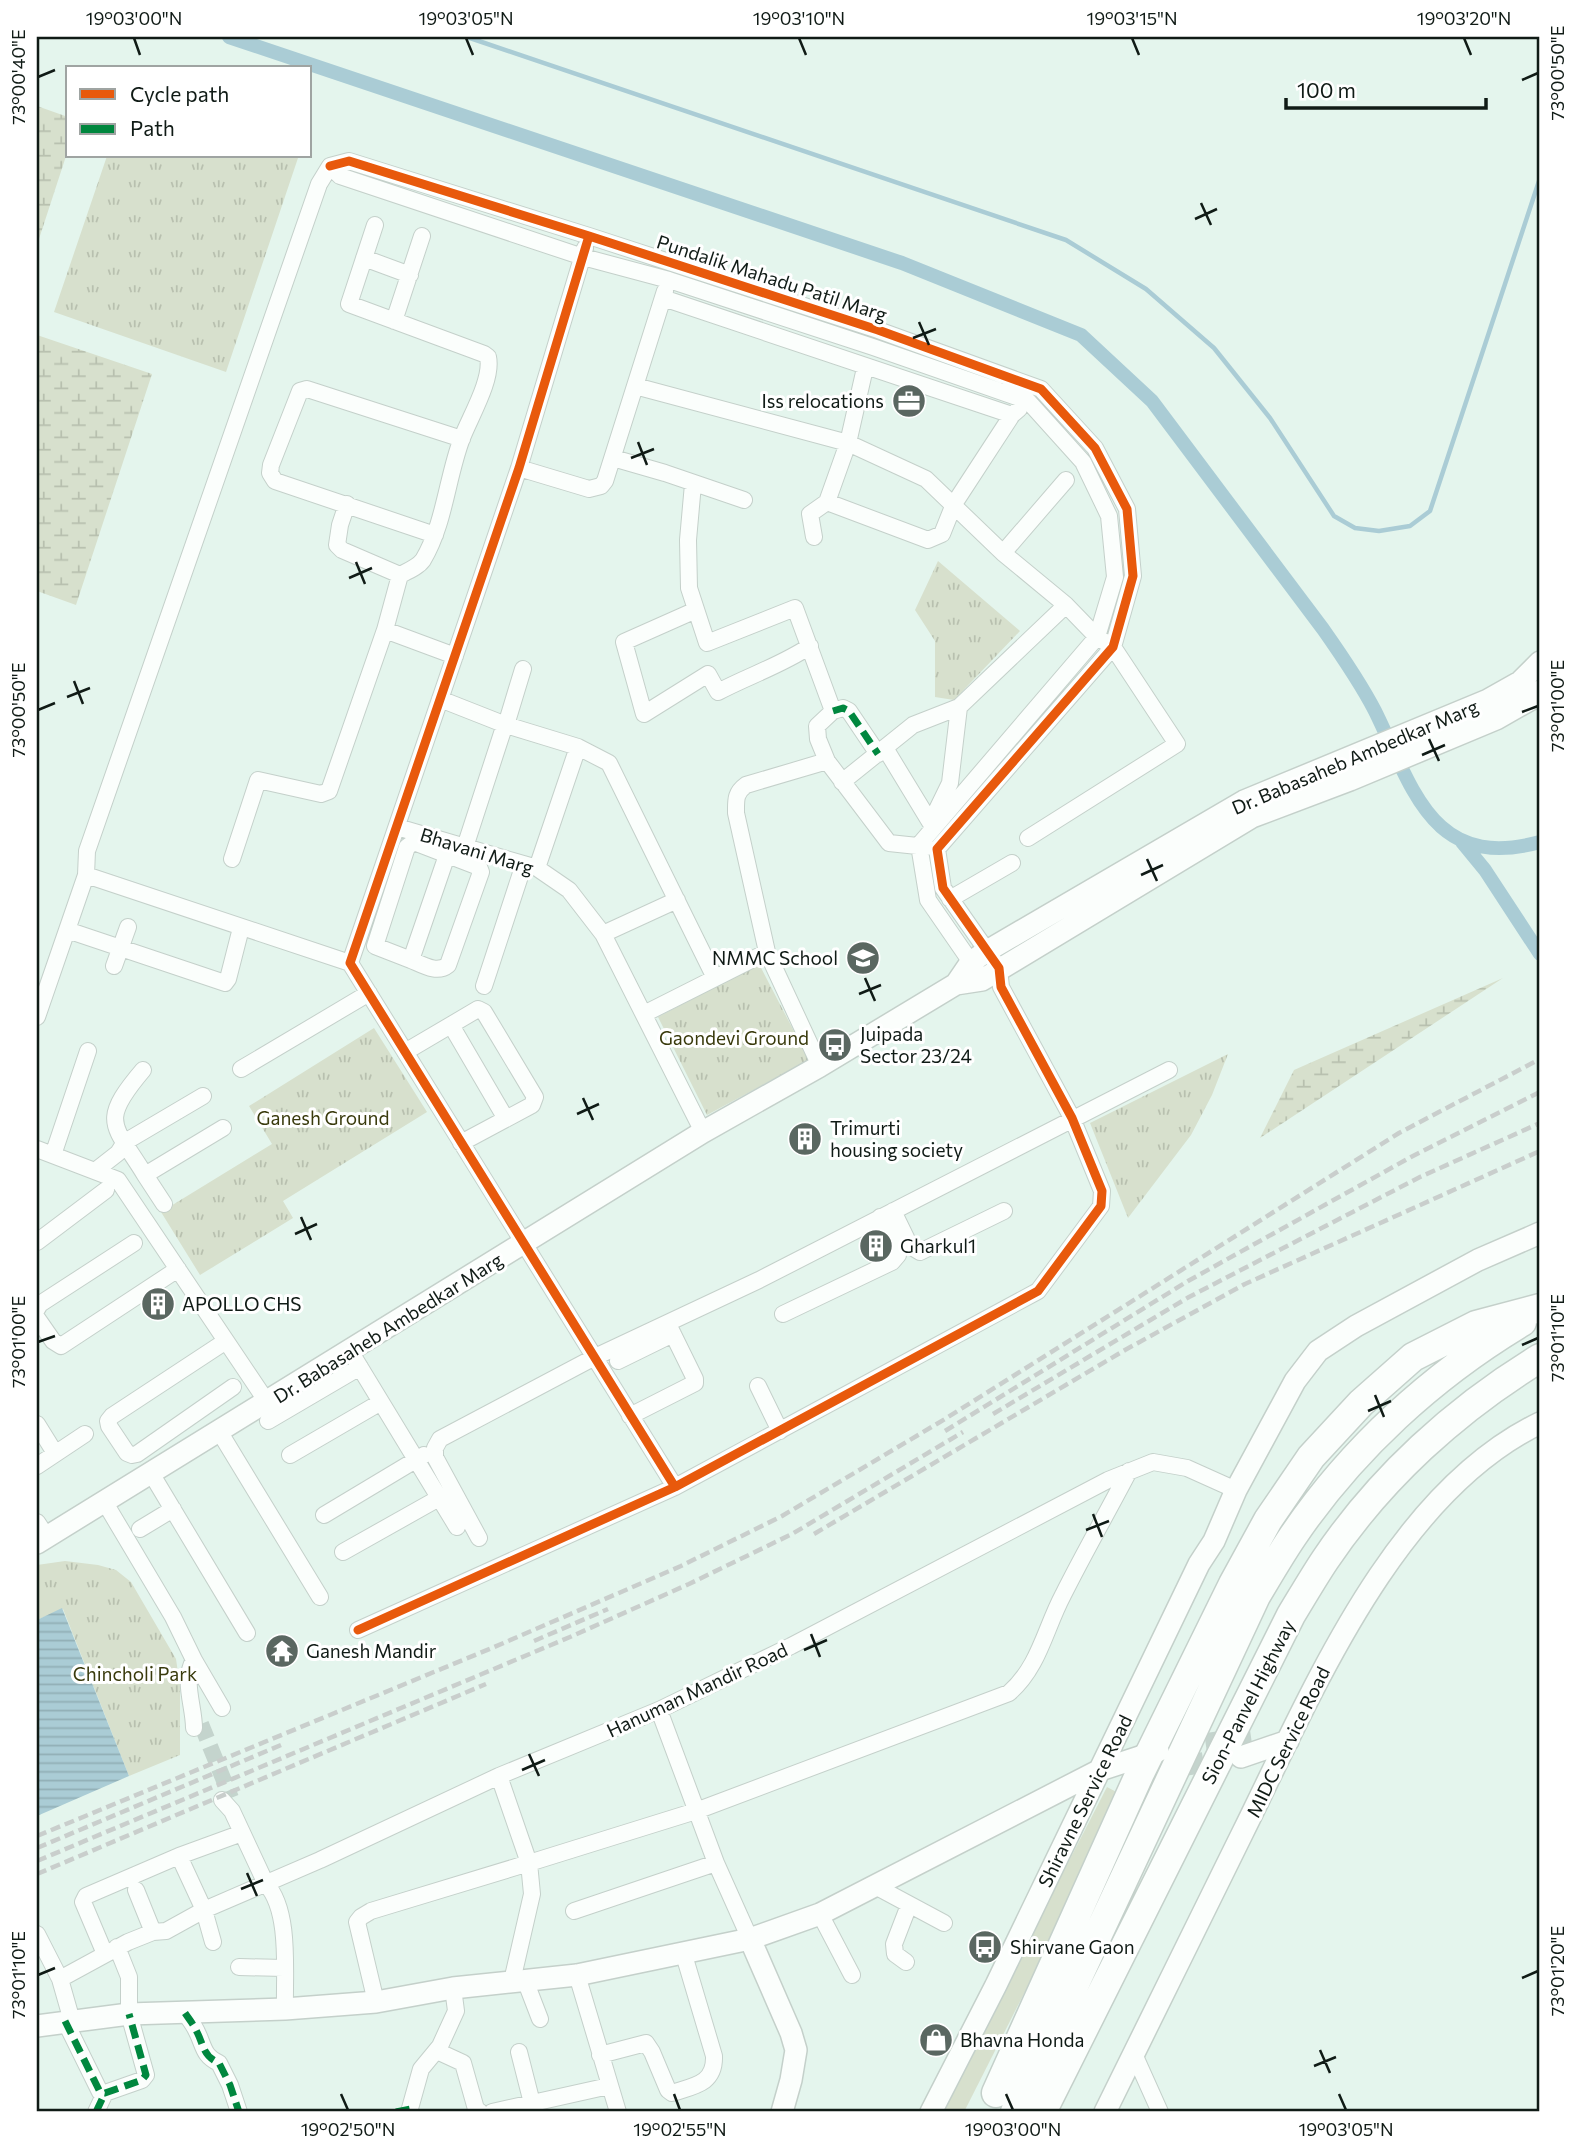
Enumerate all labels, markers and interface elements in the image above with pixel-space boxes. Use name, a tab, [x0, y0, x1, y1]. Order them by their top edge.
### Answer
text: 19°03'00"N	[86, 7, 182, 29]
text: 19°03'05"N	[418, 7, 514, 29]
text: 19°03'10"N	[753, 7, 845, 29]
text: 19°03'15"N	[1087, 7, 1177, 29]
text: 19°03'20"N	[1417, 7, 1511, 29]
text: 73°00'50"E	[1546, 26, 1568, 120]
text: 73°00'40"E	[7, 29, 29, 125]
legend	[66, 66, 312, 158]
scale bar	[1286, 66, 1486, 110]
text: 100 m	[1297, 77, 1356, 102]
text: Cycle path	[130, 81, 229, 106]
text: Path	[130, 115, 175, 140]
street label: Pundalik Mahadu Patil Marg	[654, 229, 890, 326]
office icon: Iss relocations	[890, 382, 928, 420]
place label: Iss relocations	[761, 389, 884, 412]
text: 73°01'00"E	[1546, 660, 1568, 752]
text: 73°00'50"E	[7, 663, 29, 757]
street label: Dr. Babasaheb Ambedkar Marg	[1228, 694, 1482, 819]
street label: Bhavani Marg	[418, 822, 537, 879]
school or university icon: NMMC School	[844, 939, 882, 977]
place label: NMMC School	[712, 946, 838, 969]
place label: Juipada Sector 23/24	[860, 1022, 972, 1067]
park label: Gaondevi Ground	[659, 1026, 809, 1049]
bus stop icon: Juipada Sector 23/24	[816, 1026, 854, 1064]
park label: Ganesh Ground	[257, 1106, 389, 1129]
place label: Trimurti housing society	[830, 1116, 963, 1161]
building icon: Trimurti housing society	[786, 1120, 824, 1158]
building icon: Gharkul1	[857, 1227, 895, 1265]
place label: Gharkul1	[900, 1234, 976, 1257]
street label: Dr. Babasaheb Ambedkar Marg	[269, 1247, 507, 1408]
building icon: APOLLO CHS	[139, 1285, 177, 1323]
place label: APOLLO CHS	[182, 1292, 302, 1315]
text: 73°01'10"E	[1546, 1294, 1568, 1382]
text: 73°01'00"E	[7, 1296, 29, 1388]
street label: Sion-Panvel Highway	[1196, 1616, 1299, 1788]
temple icon: Ganesh Mandir	[263, 1632, 301, 1670]
street label: Hanuman Mandir Road	[603, 1637, 791, 1742]
place label: Ganesh Mandir	[306, 1639, 437, 1662]
park label: Chincholi Park	[73, 1662, 197, 1685]
street label: MIDC Service Road	[1241, 1663, 1334, 1821]
street label: Shiravne Service Road	[1033, 1711, 1136, 1891]
text: 73°01'20"E	[1546, 1926, 1568, 2016]
bus stop icon: Shirvane Gaon	[966, 1928, 1004, 1966]
text: 73°01'10"E	[7, 1931, 29, 2019]
place label: Shirvane Gaon	[1010, 1935, 1135, 1958]
shop icon: Bhavna Honda	[917, 2021, 955, 2059]
place label: Bhavna Honda	[960, 2028, 1084, 2051]
text: 19°02'50"N	[301, 2118, 395, 2140]
text: 19°02'55"N	[633, 2118, 727, 2140]
text: 19°03'00"N	[965, 2118, 1061, 2140]
text: 19°03'05"N	[1298, 2118, 1394, 2140]

